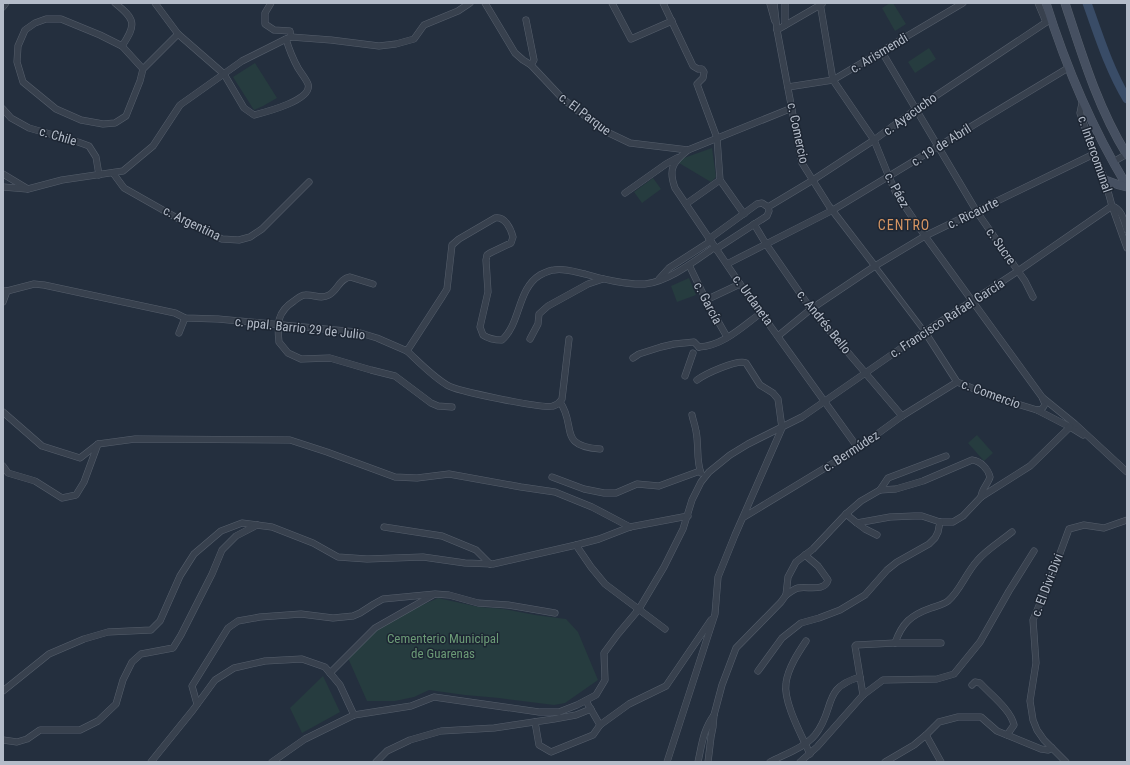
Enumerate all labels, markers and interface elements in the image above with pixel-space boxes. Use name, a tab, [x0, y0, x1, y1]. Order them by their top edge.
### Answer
street label: c. Arismendi	[848, 30, 910, 76]
street label: c. El Parque	[556, 90, 614, 138]
street label: c. Ayacucho	[880, 90, 940, 138]
street label: c. Comercio	[784, 101, 812, 165]
street label: c. Intercomunal	[1075, 114, 1115, 194]
street label: c. 19 de Abril	[908, 121, 974, 169]
street label: c. Chile	[38, 124, 78, 148]
street label: c. Páez	[882, 170, 913, 210]
street label: c. Ricaurte	[945, 194, 1001, 232]
street label: c. Argentina	[161, 203, 223, 243]
district label: CENTRO	[878, 217, 930, 233]
street label: c. Sucre	[983, 225, 1019, 267]
street label: c. Urdaneta	[730, 272, 776, 328]
street label: c. Francisco Rafael García	[887, 275, 1007, 361]
street label: c. García	[691, 279, 725, 327]
street label: c. Andrés Bello	[794, 287, 854, 357]
street label: c. ppal. Barrio 29 de Julio	[234, 314, 366, 342]
street label: c. Comercio	[960, 376, 1022, 412]
street label: c. Bermúdez	[820, 427, 882, 475]
street label: c. El Divi-Divi	[1028, 552, 1066, 618]
park label: Cementerio Municipal de Guarenas	[387, 631, 499, 661]

